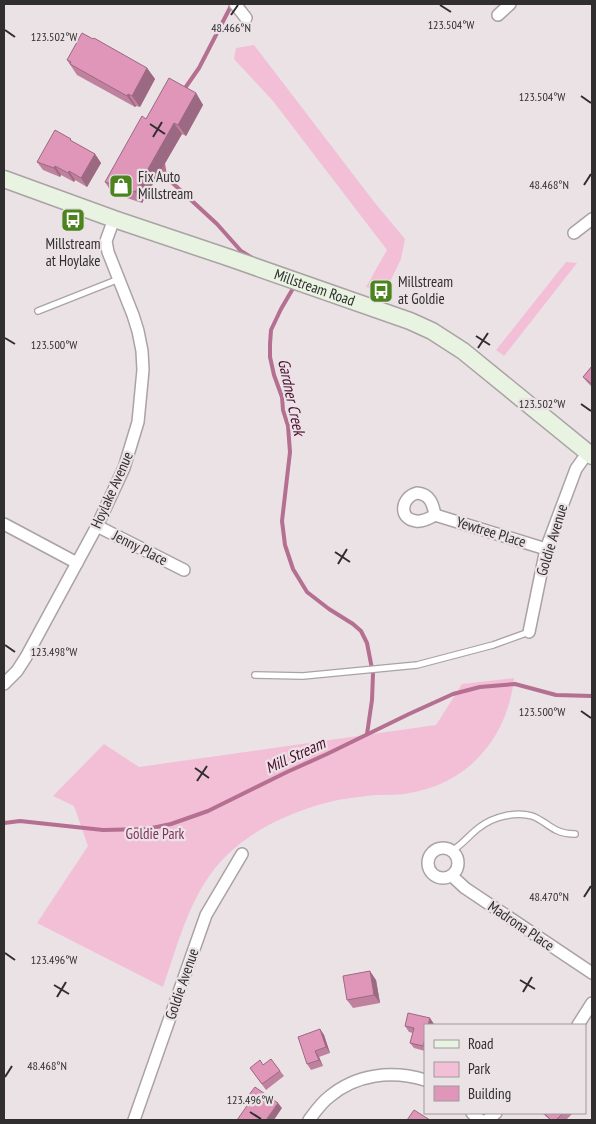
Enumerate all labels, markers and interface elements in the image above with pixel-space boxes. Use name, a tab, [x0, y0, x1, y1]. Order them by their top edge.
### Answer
text: 123.504°W	[428, 17, 474, 32]
text: 48.466°N	[211, 20, 251, 35]
text: 123.502°W	[31, 29, 77, 44]
text: 123.504°W	[519, 89, 565, 104]
place label: Fix Auto Millstream	[138, 167, 193, 203]
shop icon: Fix Auto Millstream	[108, 173, 134, 199]
text: 48.468°N	[529, 177, 569, 192]
bus stop icon: Millstream at Hoylake	[60, 207, 86, 233]
place label: Millstream at Hoylake	[45, 234, 101, 270]
street label: Millstream Road	[272, 264, 357, 310]
place label: Millstream at Goldie	[398, 272, 453, 308]
bus stop icon: Millstream at Goldie	[368, 278, 394, 304]
text: 123.500°W	[31, 337, 77, 352]
water label: Gardner Creek	[274, 357, 310, 439]
text: 123.502°W	[519, 396, 565, 411]
street label: Hoylake Avenue	[86, 448, 137, 531]
street label: Goldie Avenue	[532, 502, 571, 578]
street label: Yewtree Place	[454, 512, 528, 551]
street label: Jenny Place	[109, 525, 171, 569]
text: 123.498°W	[31, 644, 77, 659]
text: 123.500°W	[519, 704, 565, 719]
water label: Mill Stream	[262, 732, 329, 777]
park label: Goldie Park	[126, 824, 185, 843]
text: 48.470°N	[529, 889, 569, 904]
street label: Madrona Place	[484, 896, 558, 955]
street label: Goldie Avenue	[160, 946, 203, 1022]
text: 123.496°W	[31, 952, 77, 967]
legend	[424, 1024, 586, 1114]
text: Road	[468, 1034, 494, 1053]
text: 48.468°N	[27, 1058, 67, 1073]
text: Park	[468, 1059, 490, 1078]
text: Building	[468, 1084, 511, 1103]
text: 123.496°W	[227, 1092, 273, 1107]

